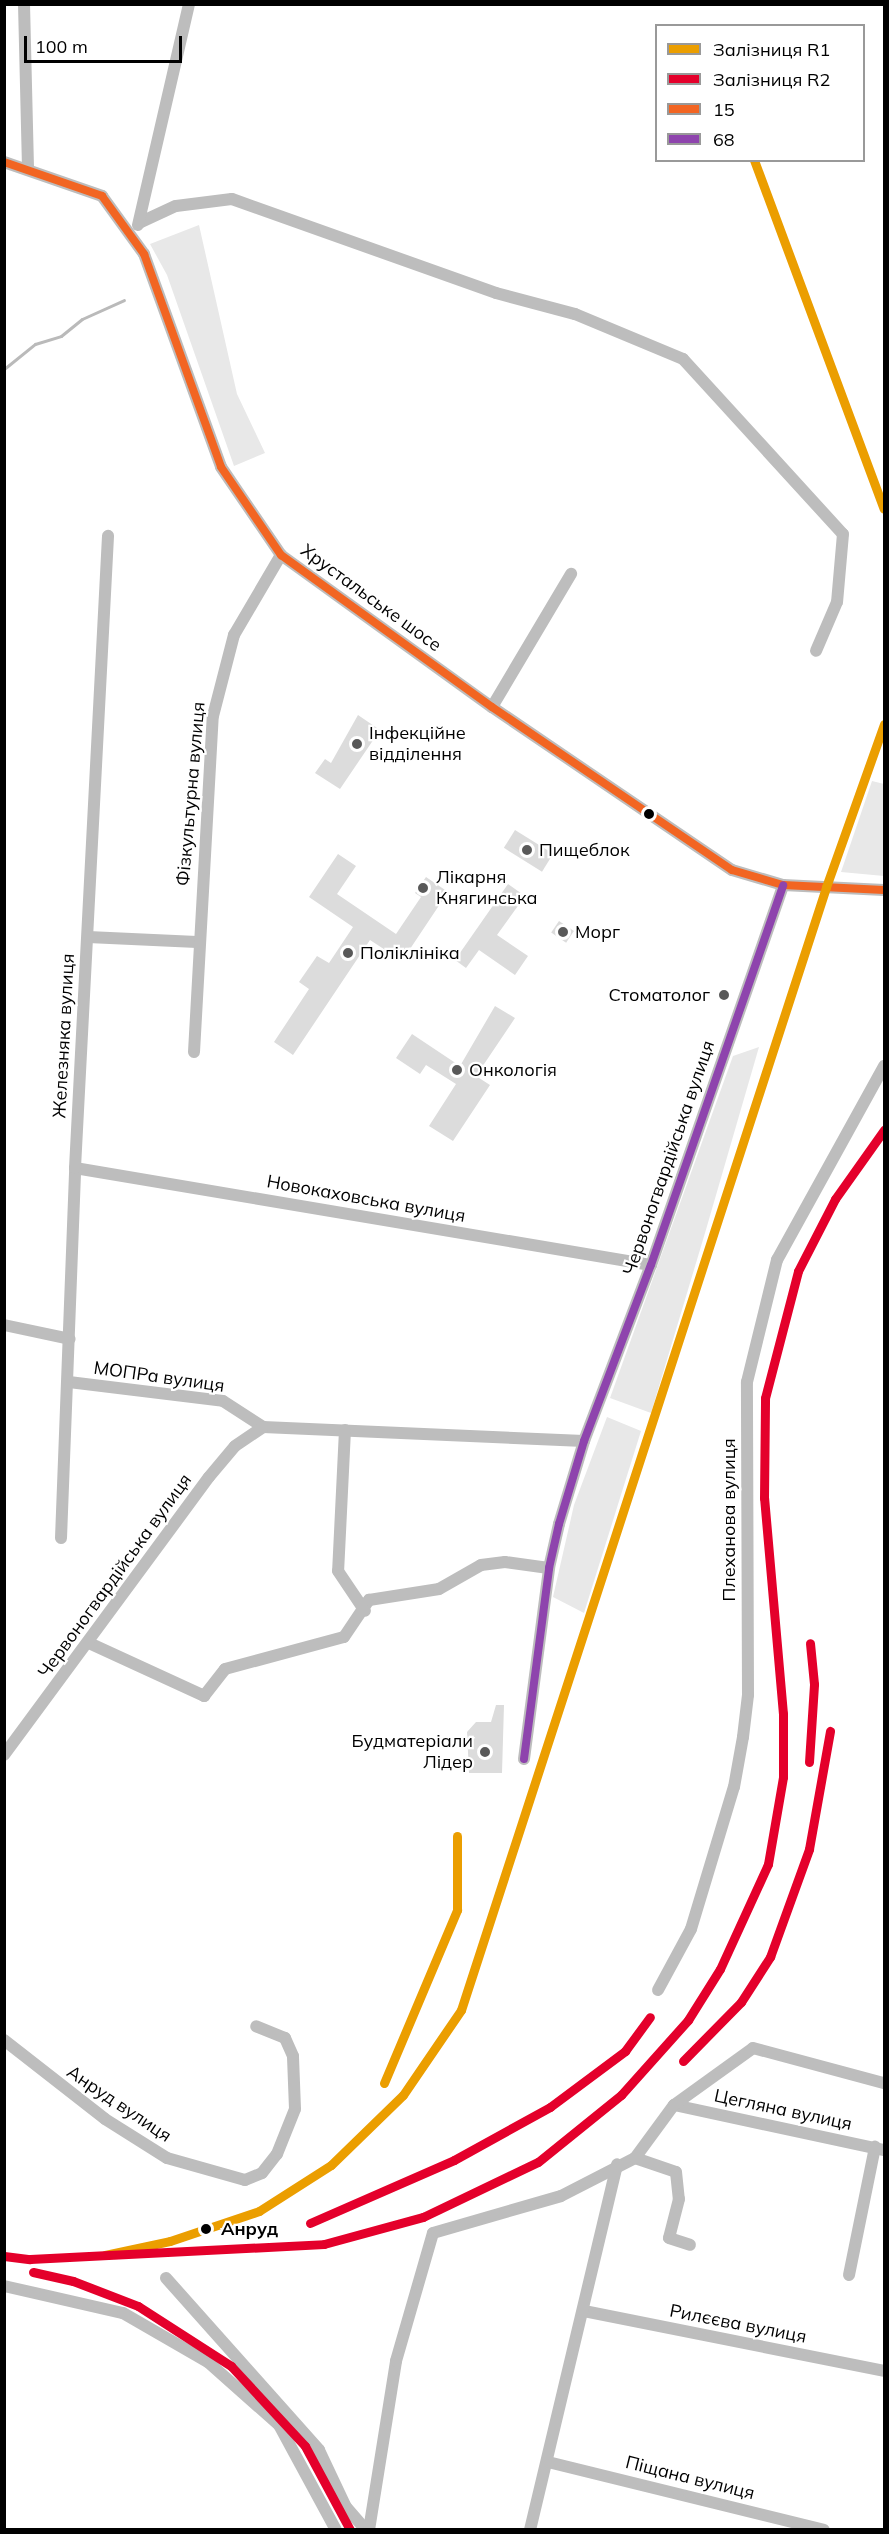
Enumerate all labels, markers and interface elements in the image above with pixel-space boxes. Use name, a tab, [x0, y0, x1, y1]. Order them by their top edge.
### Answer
scale bar	[27, 24, 184, 62]
legend	[655, 24, 865, 162]
text: 100 m	[35, 35, 88, 58]
text: Залізниця R1	[713, 38, 830, 61]
text: Залізниця R2	[713, 68, 830, 91]
text: 15	[713, 98, 735, 121]
text: 68	[713, 128, 735, 151]
street label: Хрустальське шосе	[296, 540, 446, 656]
street label: Фізкультурна вулиця	[172, 701, 210, 887]
place label: Інфекційне відділення	[369, 723, 466, 766]
marker: Інфекційне відділення	[350, 737, 364, 751]
unlabelled marker	[643, 808, 655, 820]
place label: Пищеблок	[539, 839, 630, 861]
marker: Пищеблок	[520, 843, 534, 857]
place label: Лікарня Княгинська	[436, 867, 538, 910]
marker: Лікарня Княгинська	[414, 879, 432, 897]
place label: Морг	[575, 921, 620, 943]
marker: Морг	[556, 925, 570, 939]
place label: Поліклініка	[360, 942, 460, 964]
marker: Поліклініка	[341, 946, 355, 960]
street label: Железняка вулиця	[49, 953, 79, 1119]
place label: Стоматолог	[609, 984, 710, 1006]
marker: Стоматолог	[715, 986, 733, 1004]
street label: Червоногвардійська вулиця	[619, 1038, 719, 1278]
place label: Онкологія	[469, 1059, 557, 1081]
marker: Онкологія	[450, 1063, 464, 1077]
street label: Новокаховська вулиця	[265, 1171, 467, 1227]
street label: МОПРа вулиця	[92, 1357, 226, 1397]
street label: Плеханова вулиця	[718, 1438, 740, 1602]
street label: Червоногвардійська вулиця	[34, 1470, 196, 1682]
place label: Будматеріали Лідер	[351, 1731, 473, 1774]
marker: Будматеріали Лідер	[478, 1745, 492, 1759]
street label: Анруд вулиця	[63, 2061, 175, 2147]
street label: Цегляна вулиця	[712, 2085, 854, 2135]
place label: Анруд	[221, 2218, 278, 2240]
marker: Анруд	[196, 2219, 216, 2239]
street label: Рилєєва вулиця	[668, 2300, 808, 2348]
street label: Піщана вулиця	[623, 2452, 757, 2504]

